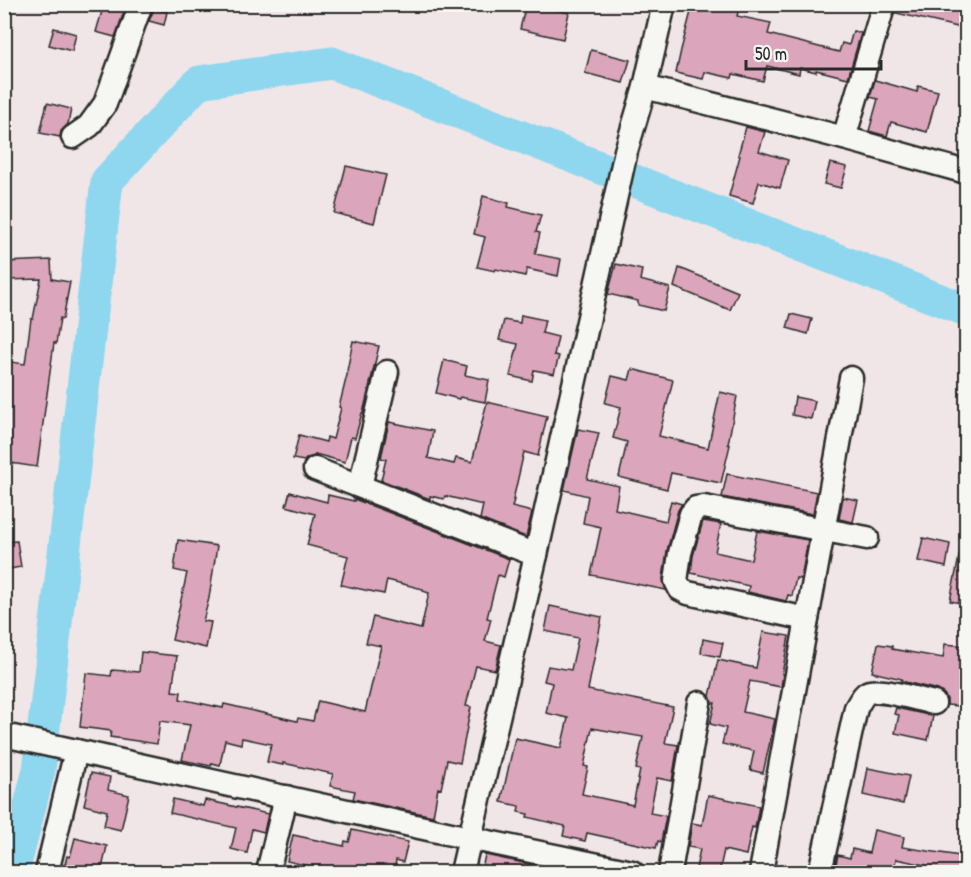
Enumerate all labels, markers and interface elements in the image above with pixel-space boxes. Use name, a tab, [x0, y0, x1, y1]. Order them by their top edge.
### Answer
scale bar	[746, 33, 881, 71]
text: 50 m	[755, 41, 787, 66]

